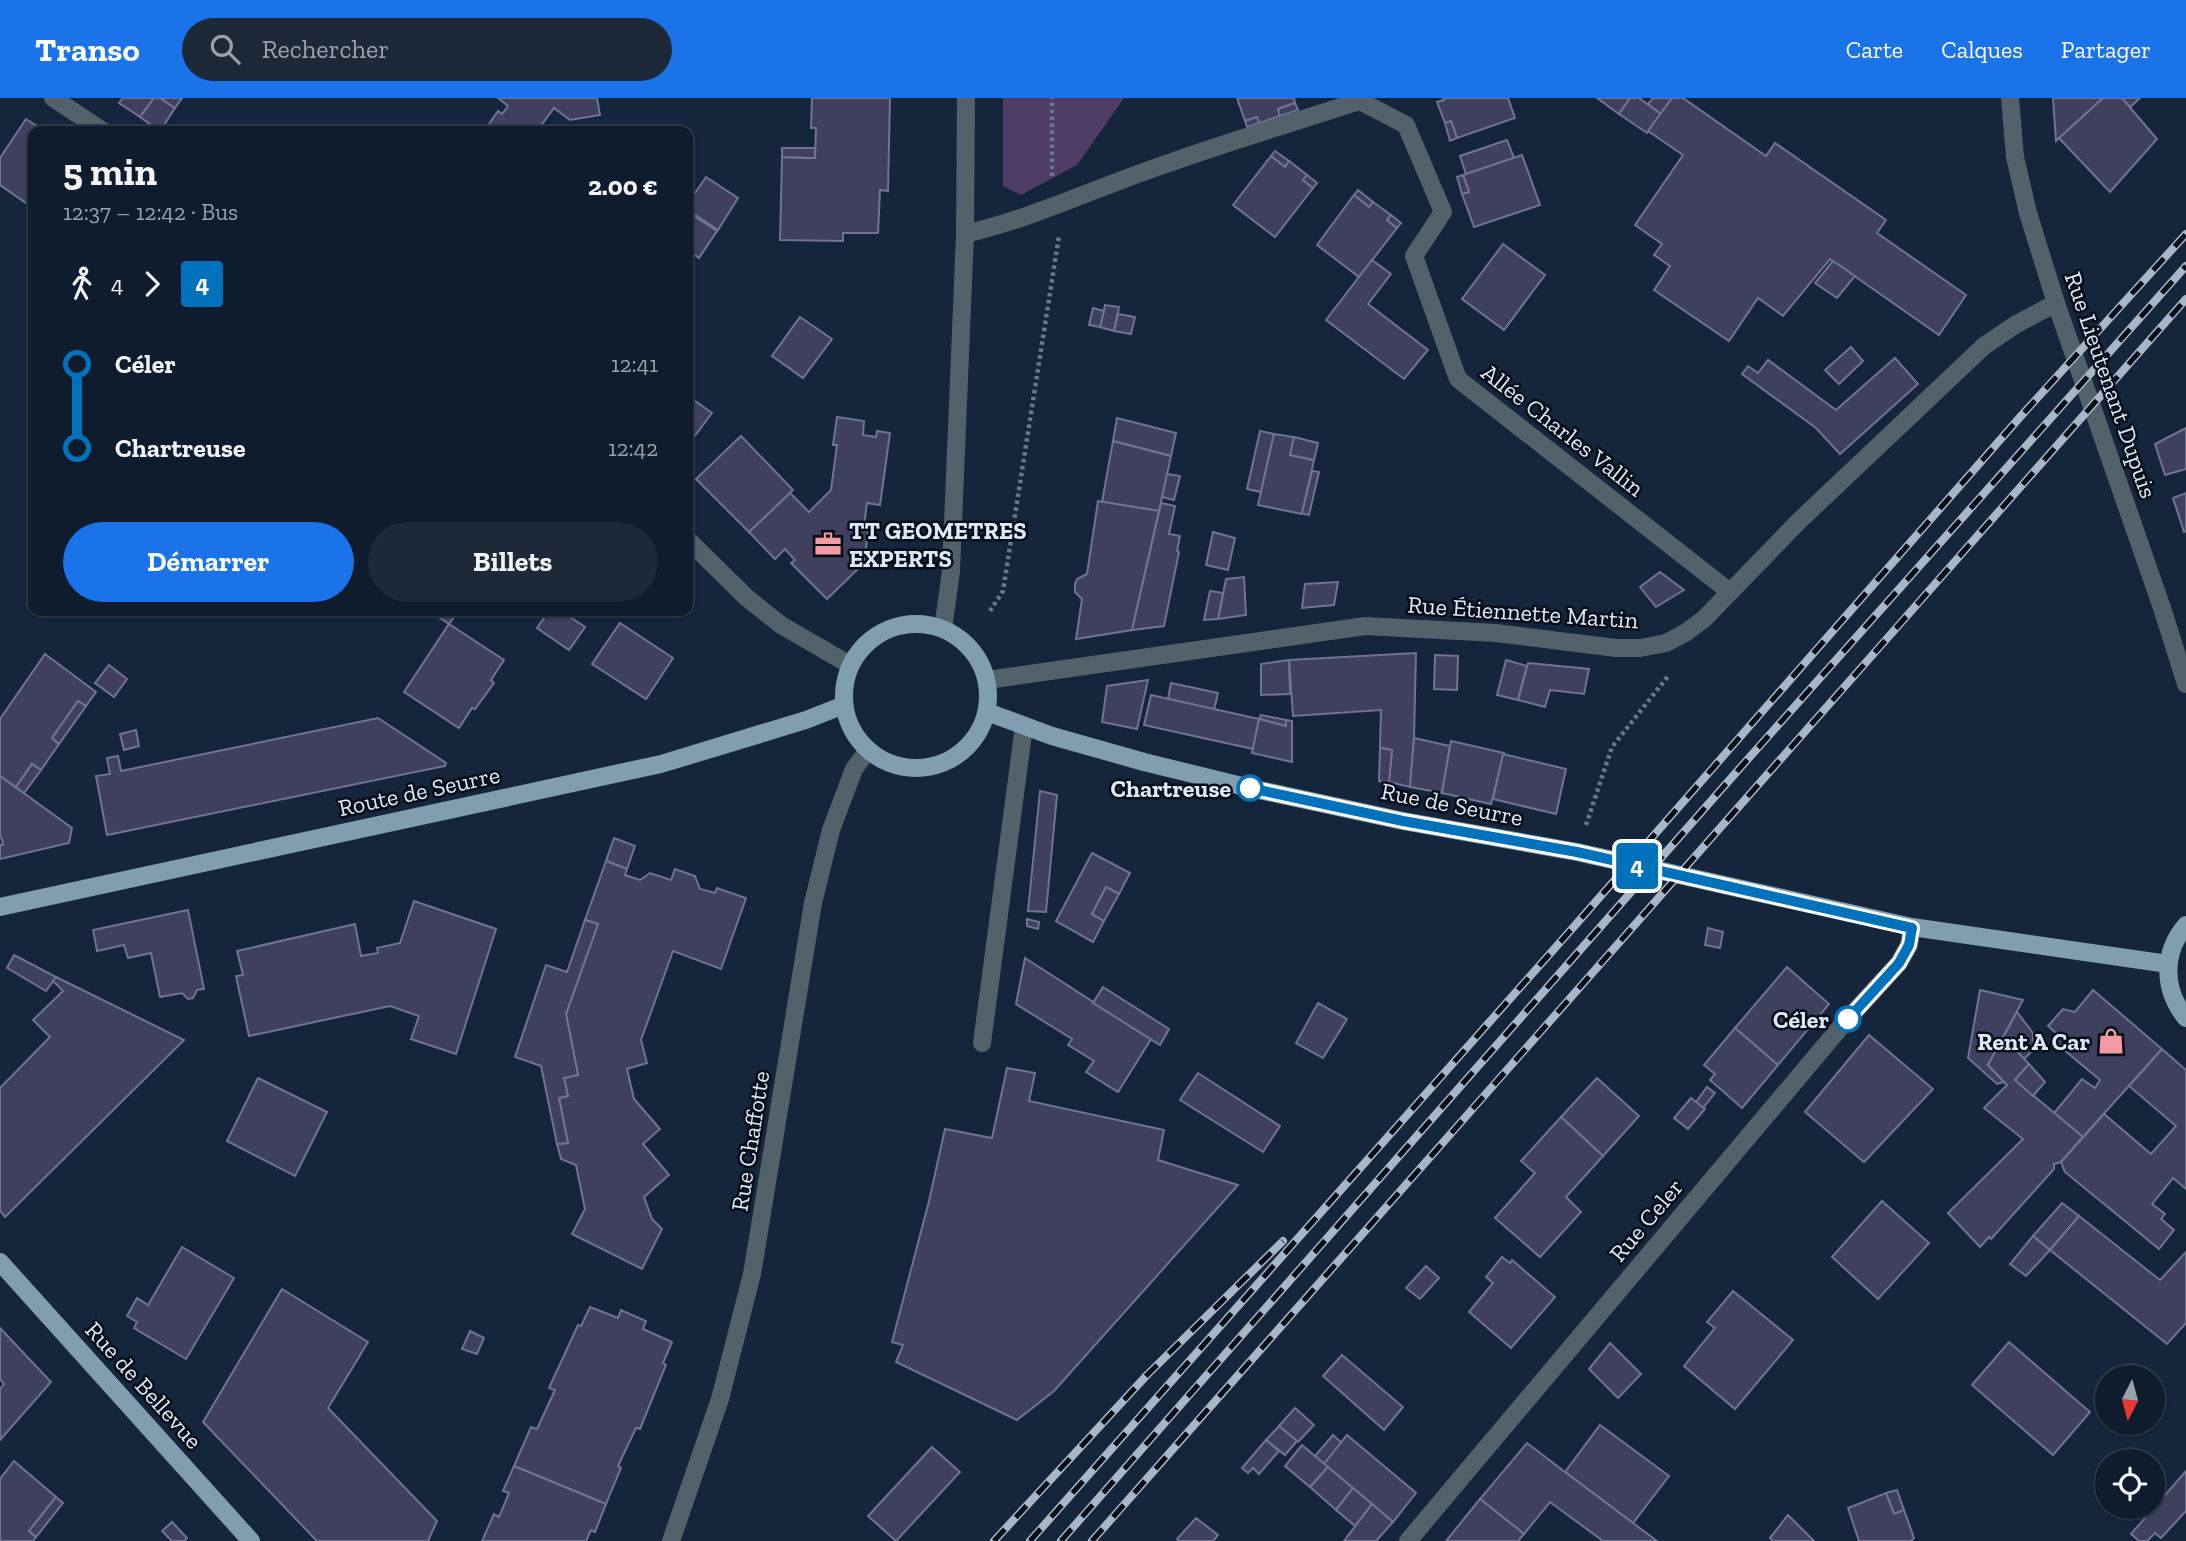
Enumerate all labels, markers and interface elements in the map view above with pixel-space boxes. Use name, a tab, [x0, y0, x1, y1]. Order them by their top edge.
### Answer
search box	[182, 18, 672, 81]
text: Transo	[35, 30, 140, 69]
icon: search	[206, 30, 244, 68]
text: Rechercher	[262, 33, 389, 65]
text: Carte	[1846, 35, 1903, 64]
text: Calques	[1941, 35, 2023, 64]
text: Partager	[2061, 35, 2151, 64]
text: 5 min	[63, 149, 157, 195]
text: 2.00 €	[588, 170, 658, 202]
text: 12:37 – 12:42 · Bus	[63, 198, 238, 226]
icon: walk	[63, 265, 101, 303]
icon: forward	[133, 265, 171, 303]
street label: Rue Lieutenant Dupuis	[2059, 268, 2163, 502]
text: 4	[195, 269, 209, 298]
text: 4	[111, 270, 123, 298]
text: Céler	[115, 348, 176, 380]
text: 12:41	[611, 350, 658, 378]
street label: Allée Charles Vallin	[1476, 357, 1650, 503]
text: Chartreuse	[115, 432, 246, 464]
text: 12:42	[608, 434, 658, 462]
place label: TT GEOMETRES EXPERTS	[849, 516, 1027, 573]
button: Démarrer	[63, 522, 354, 602]
button: Billets	[368, 522, 658, 602]
office icon: TT GEOMETRES EXPERTS	[813, 529, 843, 559]
street label: Rue Étiennette Martin	[1407, 589, 1640, 635]
street label: Route de Seurre	[335, 760, 503, 822]
place label: Chartreuse	[1110, 774, 1231, 803]
marker: Chartreuse	[1237, 775, 1263, 801]
street label: Rue de Seurre	[1379, 776, 1525, 832]
line badge: 4	[1614, 843, 1660, 889]
text: 4	[1630, 851, 1644, 880]
place label: Céler	[1773, 1005, 1829, 1034]
marker: Céler	[1835, 1006, 1861, 1032]
shop icon: Rent A Car	[2096, 1026, 2126, 1056]
place label: Rent A Car	[1977, 1027, 2090, 1056]
street label: Rue Chaffotte	[725, 1069, 775, 1213]
street label: Rue Celer	[1603, 1173, 1689, 1267]
street label: Rue de Bellevue	[79, 1315, 209, 1455]
north arrow	[2095, 1365, 2165, 1435]
map controls	[2095, 1365, 2165, 1519]
button: locate	[2095, 1449, 2165, 1519]

